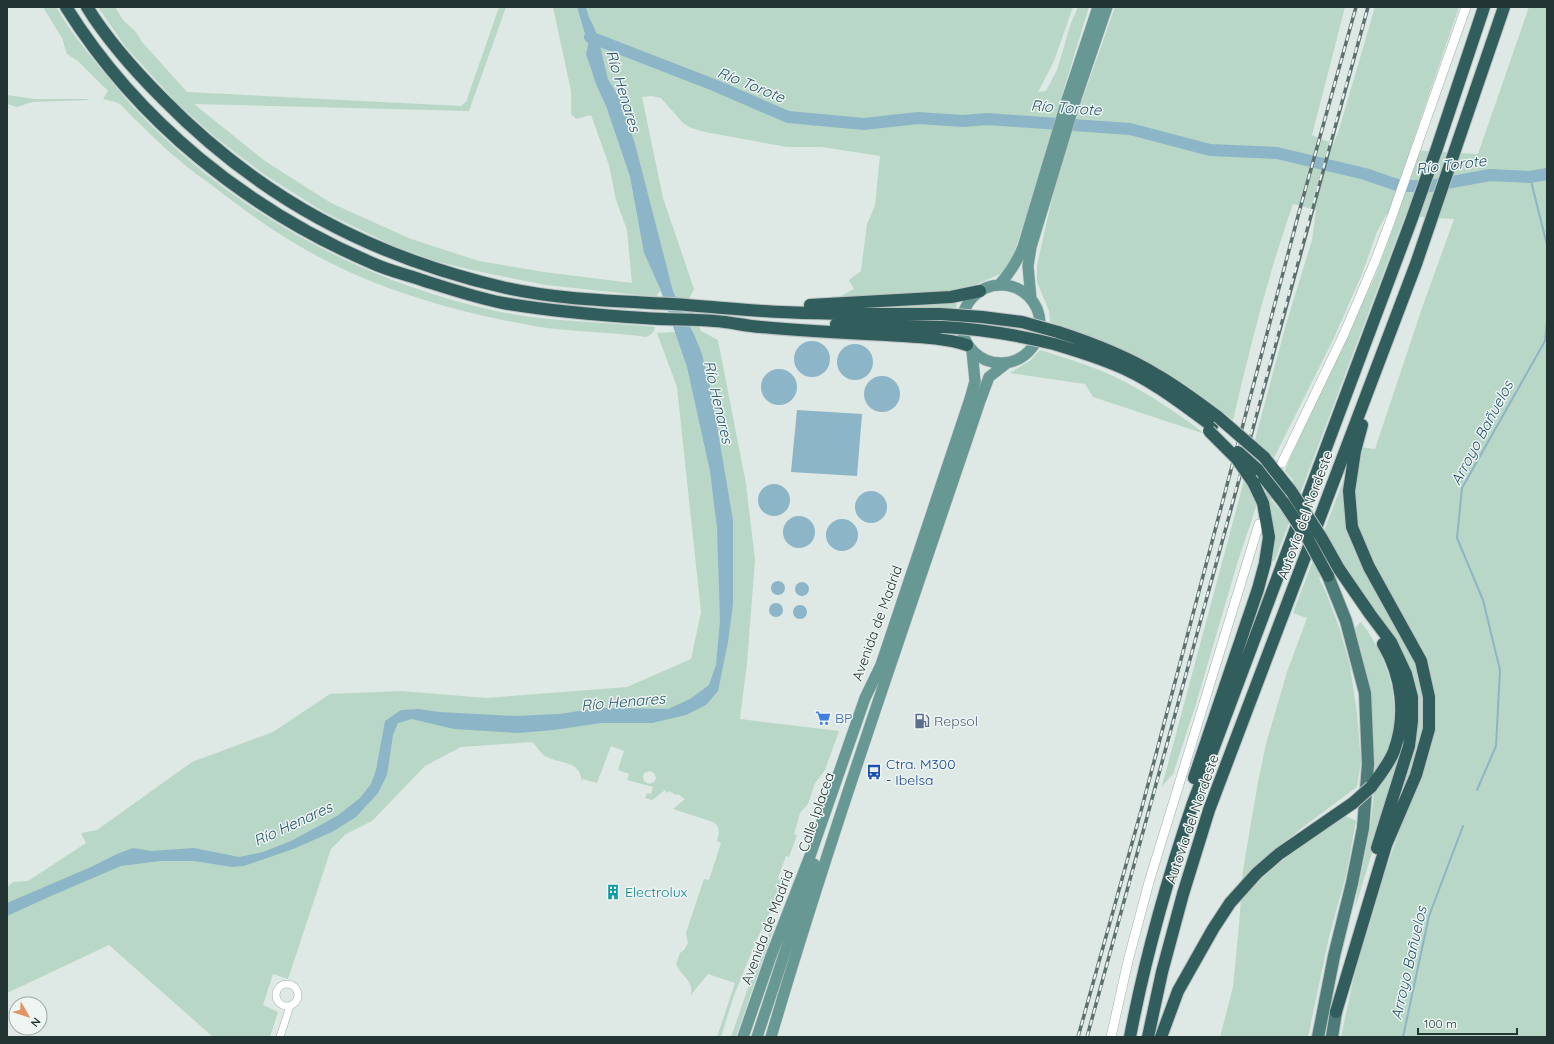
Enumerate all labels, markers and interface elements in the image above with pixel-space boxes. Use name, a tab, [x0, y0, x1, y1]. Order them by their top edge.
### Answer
water label: Río Henares	[602, 48, 645, 135]
water label: Río Torote	[715, 62, 788, 107]
water label: Río Torote	[1030, 96, 1102, 119]
water label: Río Torote	[1415, 151, 1488, 178]
water label: Río Henares	[700, 359, 737, 446]
water label: Arroyo Bañuelos	[1446, 376, 1518, 488]
street label: Autovía del Nordeste	[1273, 448, 1337, 582]
street label: Avenida de Madrid	[848, 563, 906, 683]
water label: Río Henares	[580, 688, 667, 715]
supermarket icon: BP	[814, 709, 832, 727]
place label: BP	[835, 709, 852, 727]
fuel station icon: Repsol	[913, 712, 931, 730]
place label: Repsol	[934, 712, 978, 730]
street label: Autovía del Nordeste	[1161, 752, 1223, 886]
place label: Ctra. M300 - Ibelsa	[886, 755, 956, 789]
bus stop icon: Ctra. M300 - Ibelsa	[865, 763, 883, 781]
street label: Calle Iplacea	[794, 770, 838, 854]
water label: Río Henares	[251, 797, 336, 850]
street label: Avenida de Madrid	[737, 867, 797, 987]
building icon: Electrolux	[604, 883, 622, 901]
place label: Electrolux	[625, 883, 688, 901]
water label: Arroyo Bañuelos	[1386, 904, 1431, 1021]
north arrow	[8, 996, 48, 1036]
scale bar	[1418, 1010, 1517, 1036]
text: N	[28, 1015, 44, 1030]
text: 100 m	[1424, 1016, 1457, 1031]

